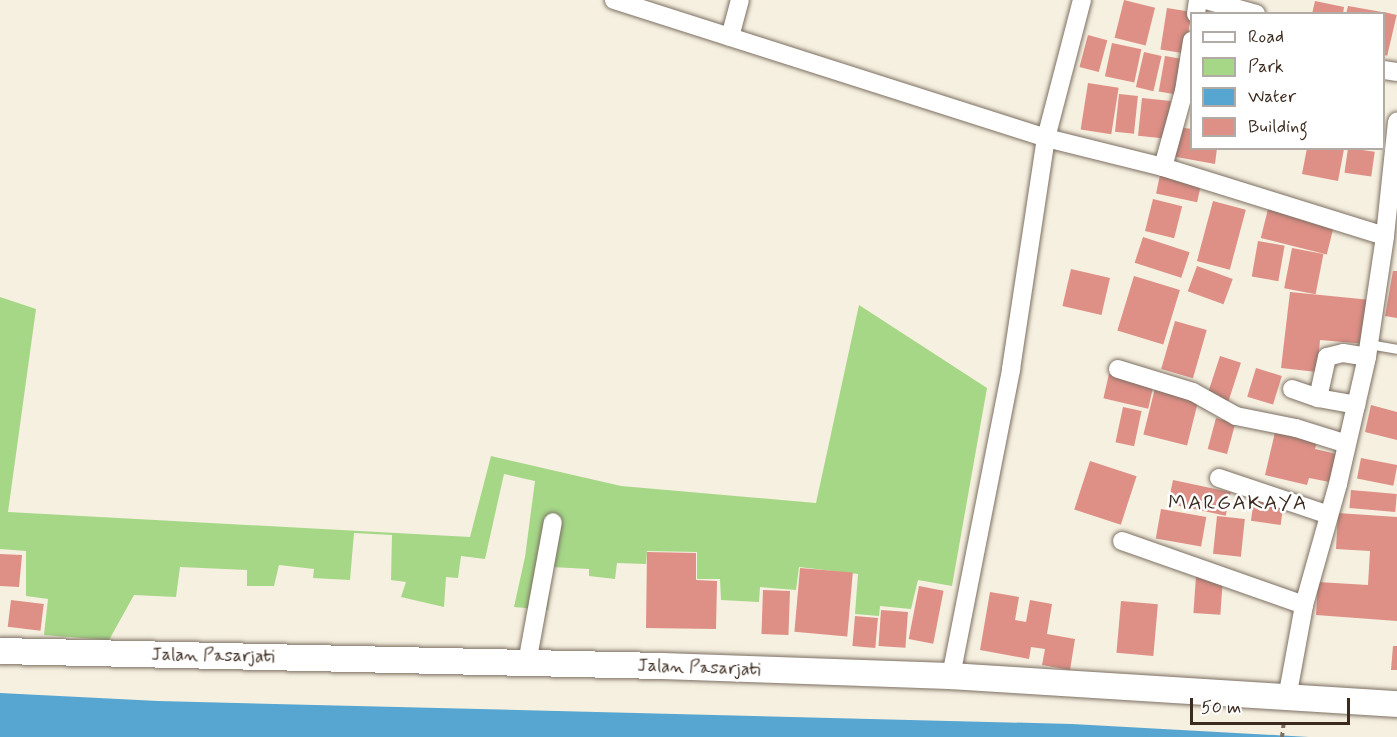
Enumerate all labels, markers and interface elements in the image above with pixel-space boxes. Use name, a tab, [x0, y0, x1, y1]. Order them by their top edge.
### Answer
legend	[1190, 12, 1385, 150]
text: Road	[1248, 25, 1284, 49]
text: Park	[1248, 55, 1284, 79]
text: Water	[1248, 85, 1296, 109]
text: Building	[1248, 115, 1308, 139]
district label: MARGAKAYA	[1169, 490, 1307, 516]
street label: Jalan Pasarjati	[151, 644, 275, 668]
street label: Jalan Pasarjati	[637, 655, 761, 681]
scale bar	[1193, 686, 1354, 724]
text: 50 m	[1201, 696, 1241, 720]

